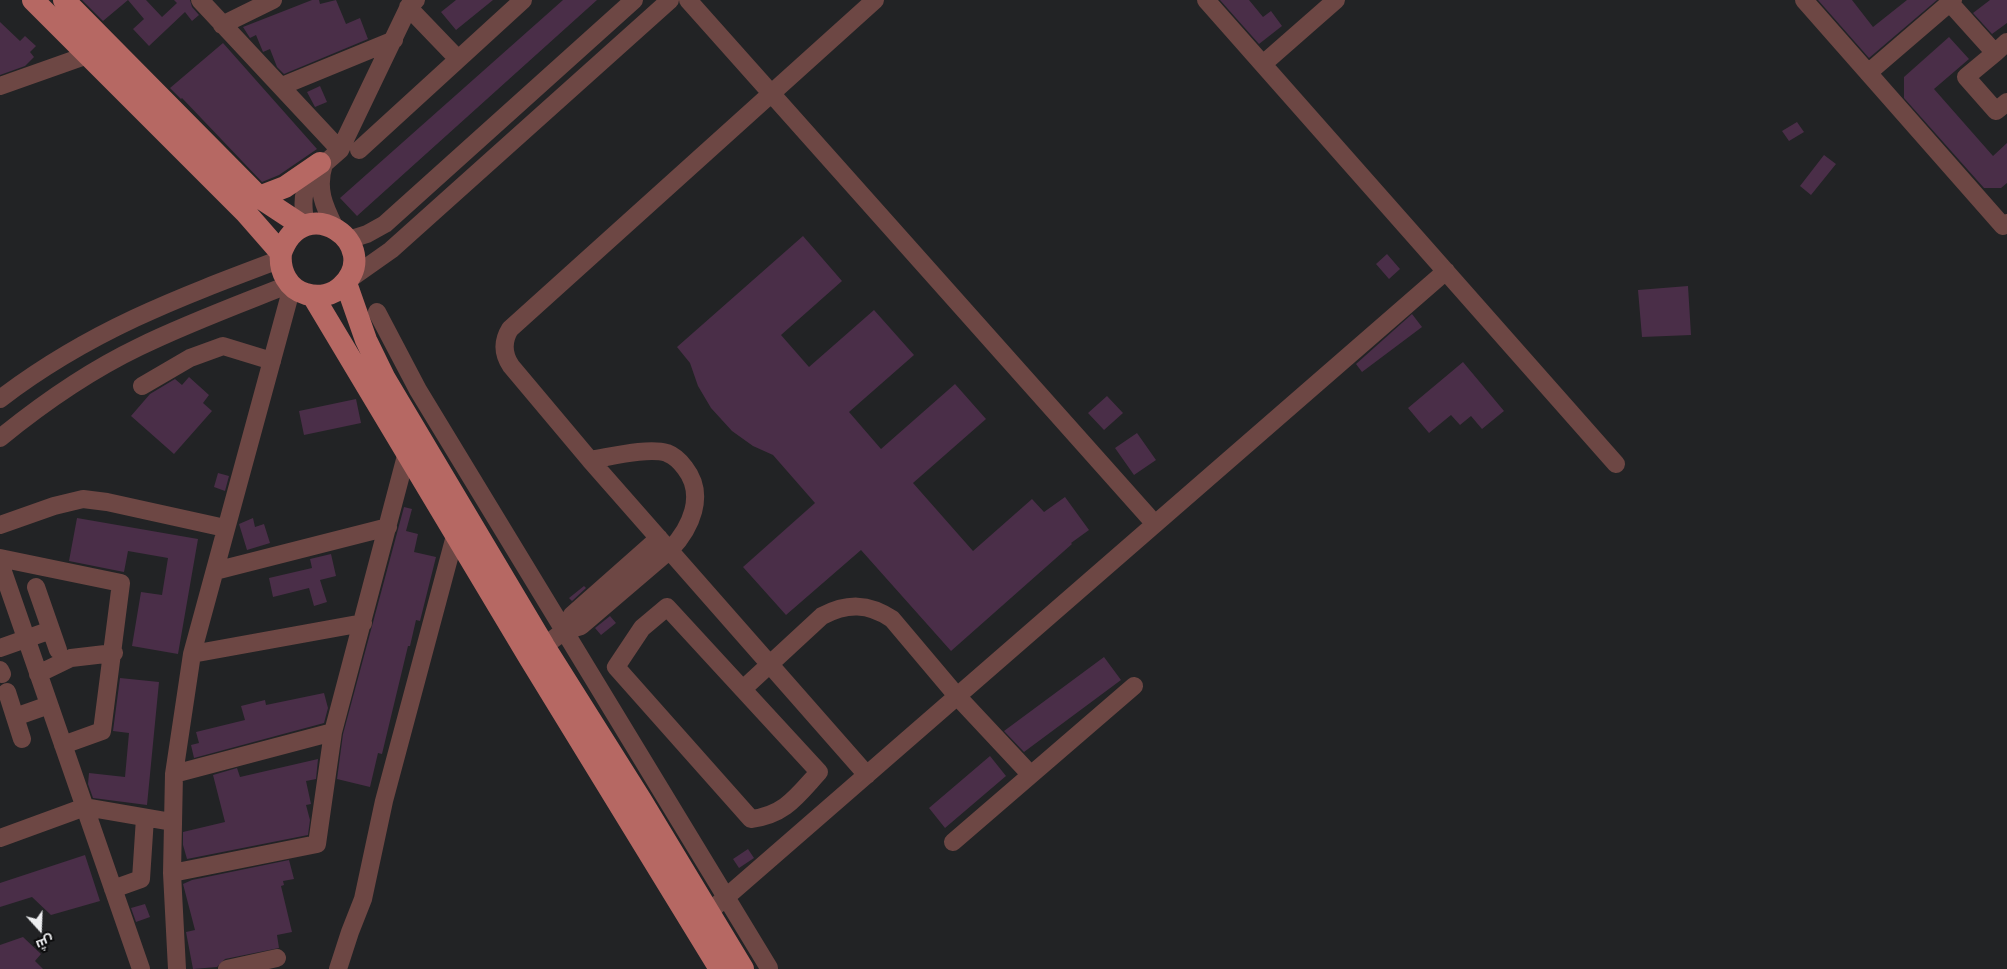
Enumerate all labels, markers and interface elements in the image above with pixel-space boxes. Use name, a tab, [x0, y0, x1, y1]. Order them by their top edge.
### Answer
north arrow	[15, 904, 65, 954]
text: ش	[34, 933, 57, 955]

